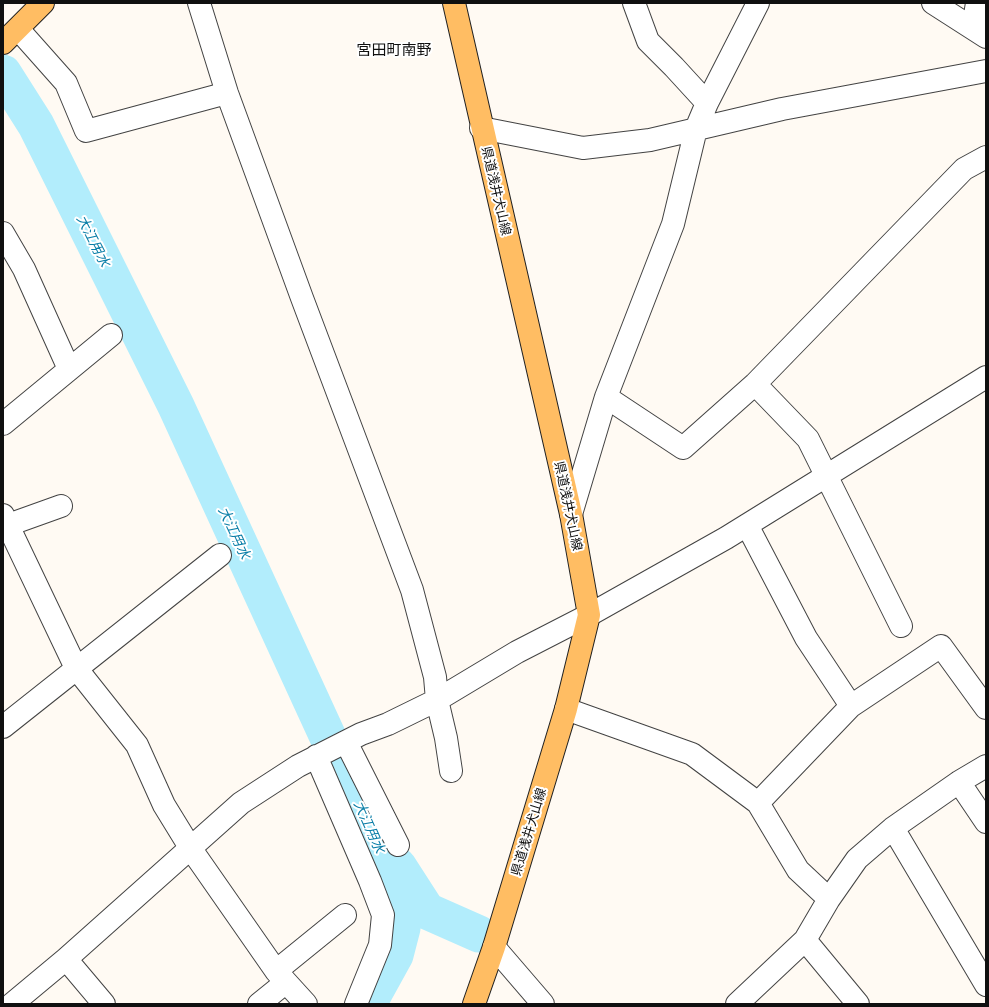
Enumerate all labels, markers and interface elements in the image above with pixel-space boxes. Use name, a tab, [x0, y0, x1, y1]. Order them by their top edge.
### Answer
district label: 宮田町南野	[357, 41, 431, 59]
street label: 県道浅井犬山線	[478, 145, 514, 237]
water label: 大江用水	[73, 212, 113, 270]
street label: 県道浅井犬山線	[551, 460, 585, 552]
water label: 大江用水	[215, 504, 253, 562]
street label: 県道浅井犬山線	[508, 786, 550, 878]
water label: 大江用水	[350, 798, 388, 856]

